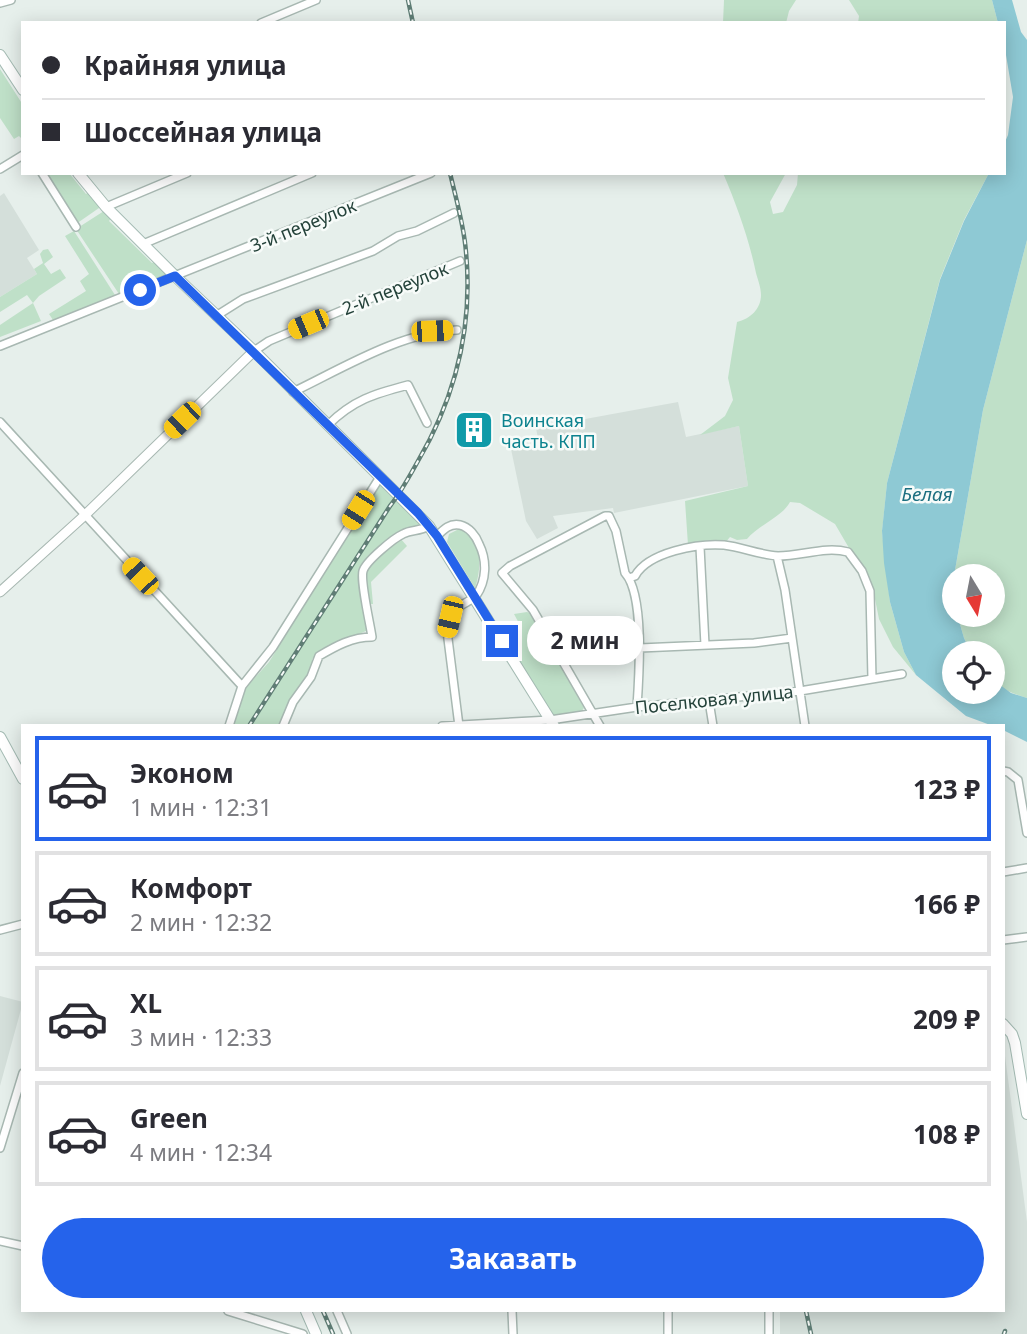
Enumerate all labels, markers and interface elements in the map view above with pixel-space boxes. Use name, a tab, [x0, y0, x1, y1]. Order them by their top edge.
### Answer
text: Крайняя улица	[84, 47, 287, 83]
text: Шоссейная улица	[84, 114, 322, 150]
street label: 3-й переулок	[246, 193, 360, 257]
street label: 2-й переулок	[338, 256, 452, 320]
route start	[124, 274, 156, 306]
car	[285, 306, 332, 342]
car	[411, 320, 454, 342]
car	[160, 398, 205, 442]
place label: Воинская часть. КПП	[501, 408, 596, 453]
building icon: Воинская часть. КПП	[453, 409, 495, 451]
water label: Белая	[901, 481, 953, 507]
car	[338, 487, 379, 533]
car	[118, 553, 163, 599]
north arrow	[942, 564, 1004, 626]
map controls	[942, 564, 1005, 704]
car	[436, 594, 465, 640]
callout: 2 мин	[526, 616, 642, 666]
text: 2 мин	[551, 624, 619, 656]
route end	[486, 625, 518, 657]
button: locate	[942, 641, 1005, 704]
street label: Поселковая улица	[634, 679, 794, 719]
text: Эконом	[130, 755, 234, 791]
icon: car	[46, 757, 109, 820]
text: 123 ₽	[913, 771, 980, 807]
text: 1 мин · 12:31	[130, 791, 272, 823]
text: Комфорт	[130, 870, 252, 906]
icon: car	[46, 872, 109, 935]
text: 166 ₽	[913, 886, 980, 922]
text: 2 мин · 12:32	[130, 906, 272, 938]
text: XL	[130, 985, 162, 1021]
icon: car	[46, 987, 109, 1050]
text: 209 ₽	[913, 1001, 980, 1037]
text: 3 мин · 12:33	[130, 1021, 272, 1053]
text: Green	[130, 1100, 208, 1136]
icon: car	[46, 1102, 109, 1165]
text: 108 ₽	[913, 1116, 980, 1152]
text: 4 мин · 12:34	[130, 1136, 272, 1168]
button: Заказать	[42, 1218, 984, 1298]

